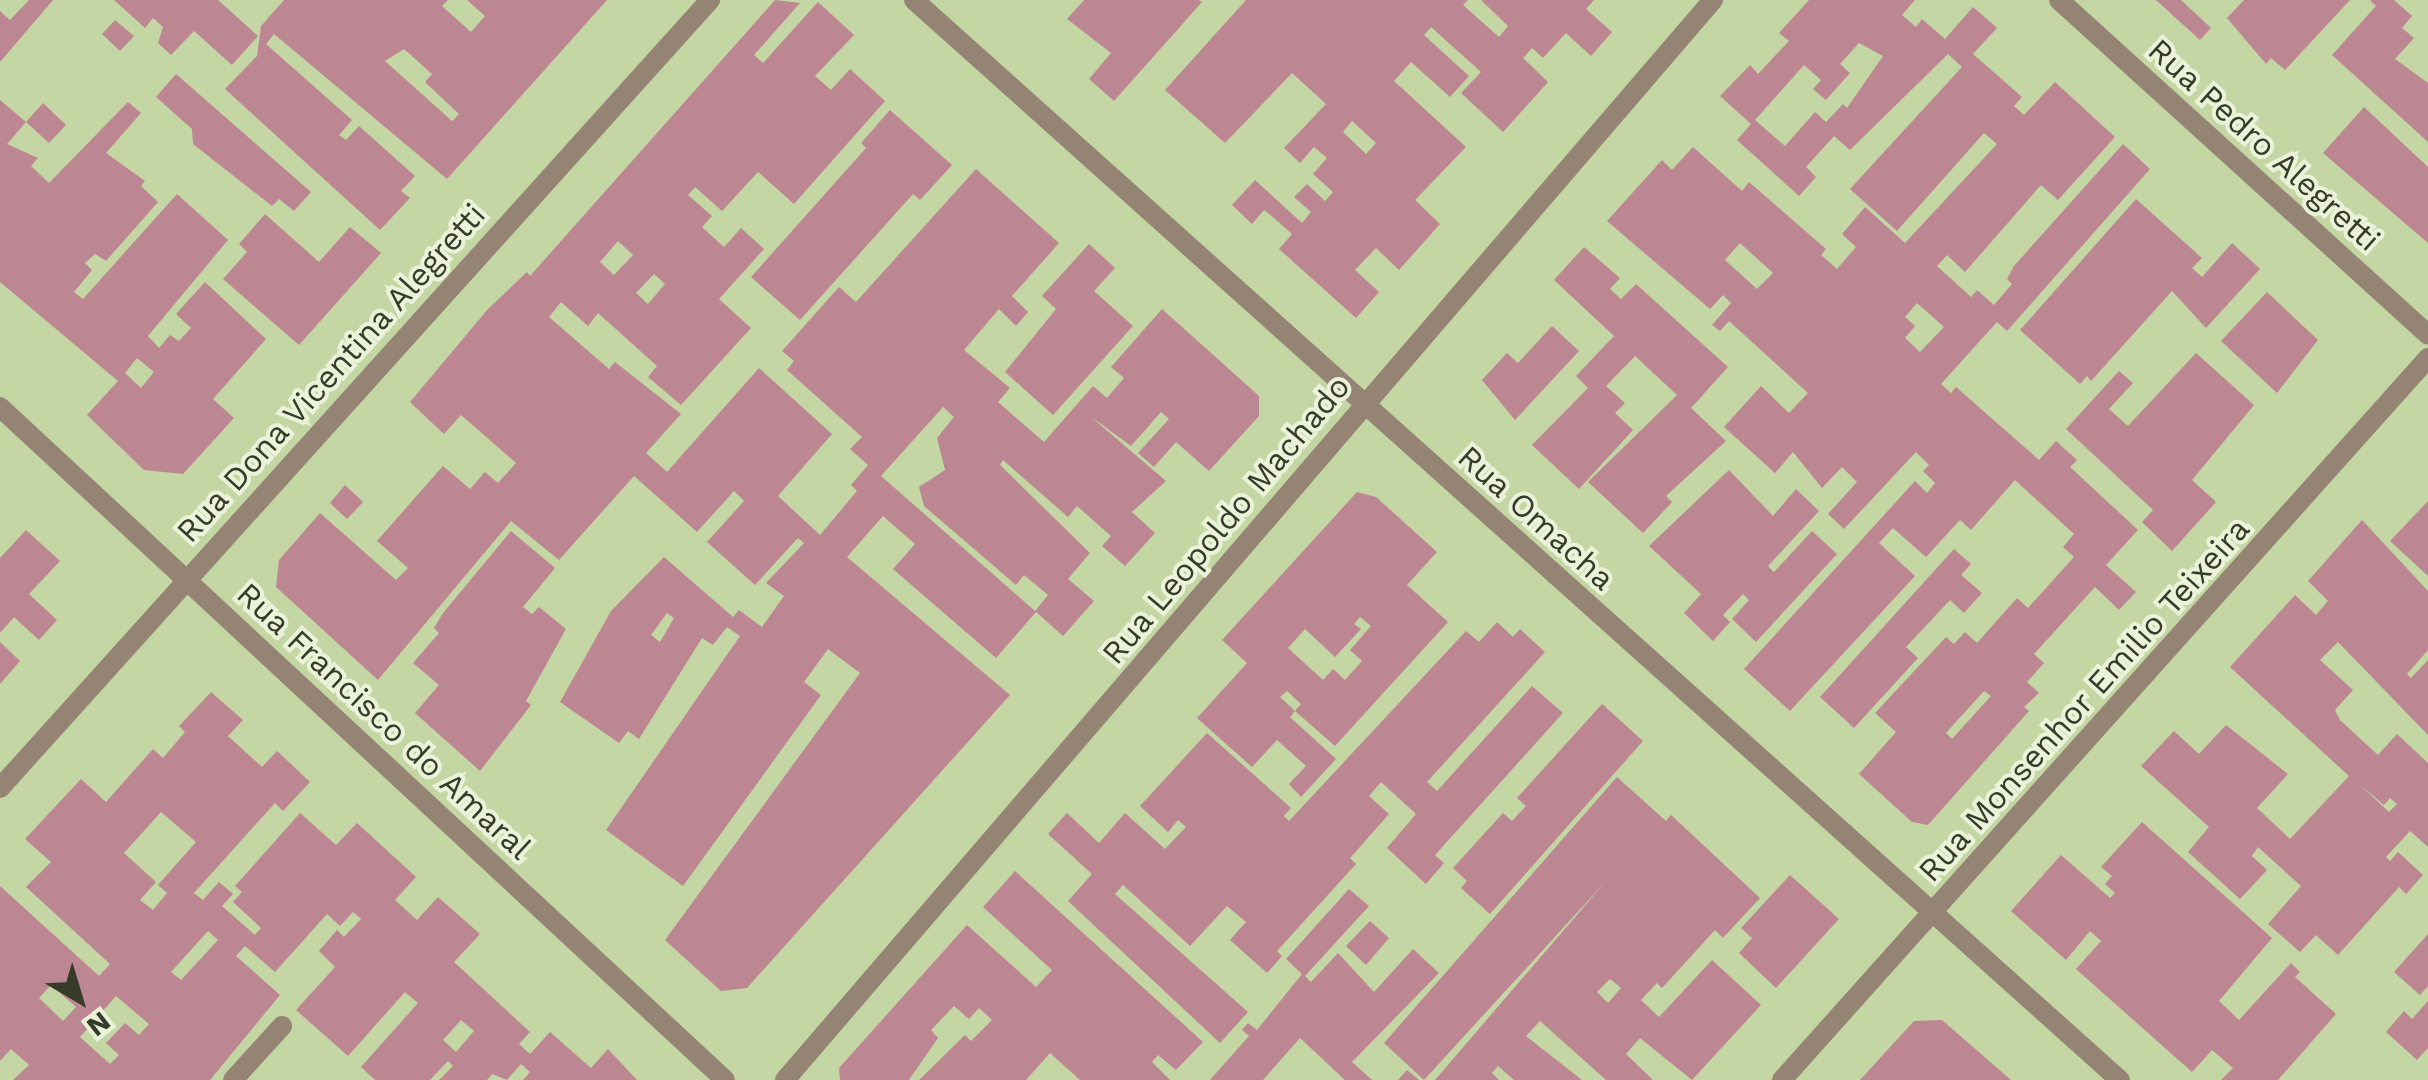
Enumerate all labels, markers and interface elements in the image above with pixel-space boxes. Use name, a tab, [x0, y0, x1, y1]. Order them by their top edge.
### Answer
street label: Rua Pedro Alegretti	[2140, 30, 2388, 260]
street label: Rua Dona Vicentina Alegretti	[167, 194, 495, 552]
street label: Rua Leopoldo Machado	[1094, 368, 1358, 672]
street label: Rua Omacha	[1450, 438, 1622, 598]
street label: Rua Monsenhor Emilio Teixeira	[1910, 509, 2258, 891]
street label: Rua Francisco do Amaral	[228, 574, 540, 868]
north arrow	[30, 950, 130, 1050]
text: N	[80, 1005, 117, 1043]

